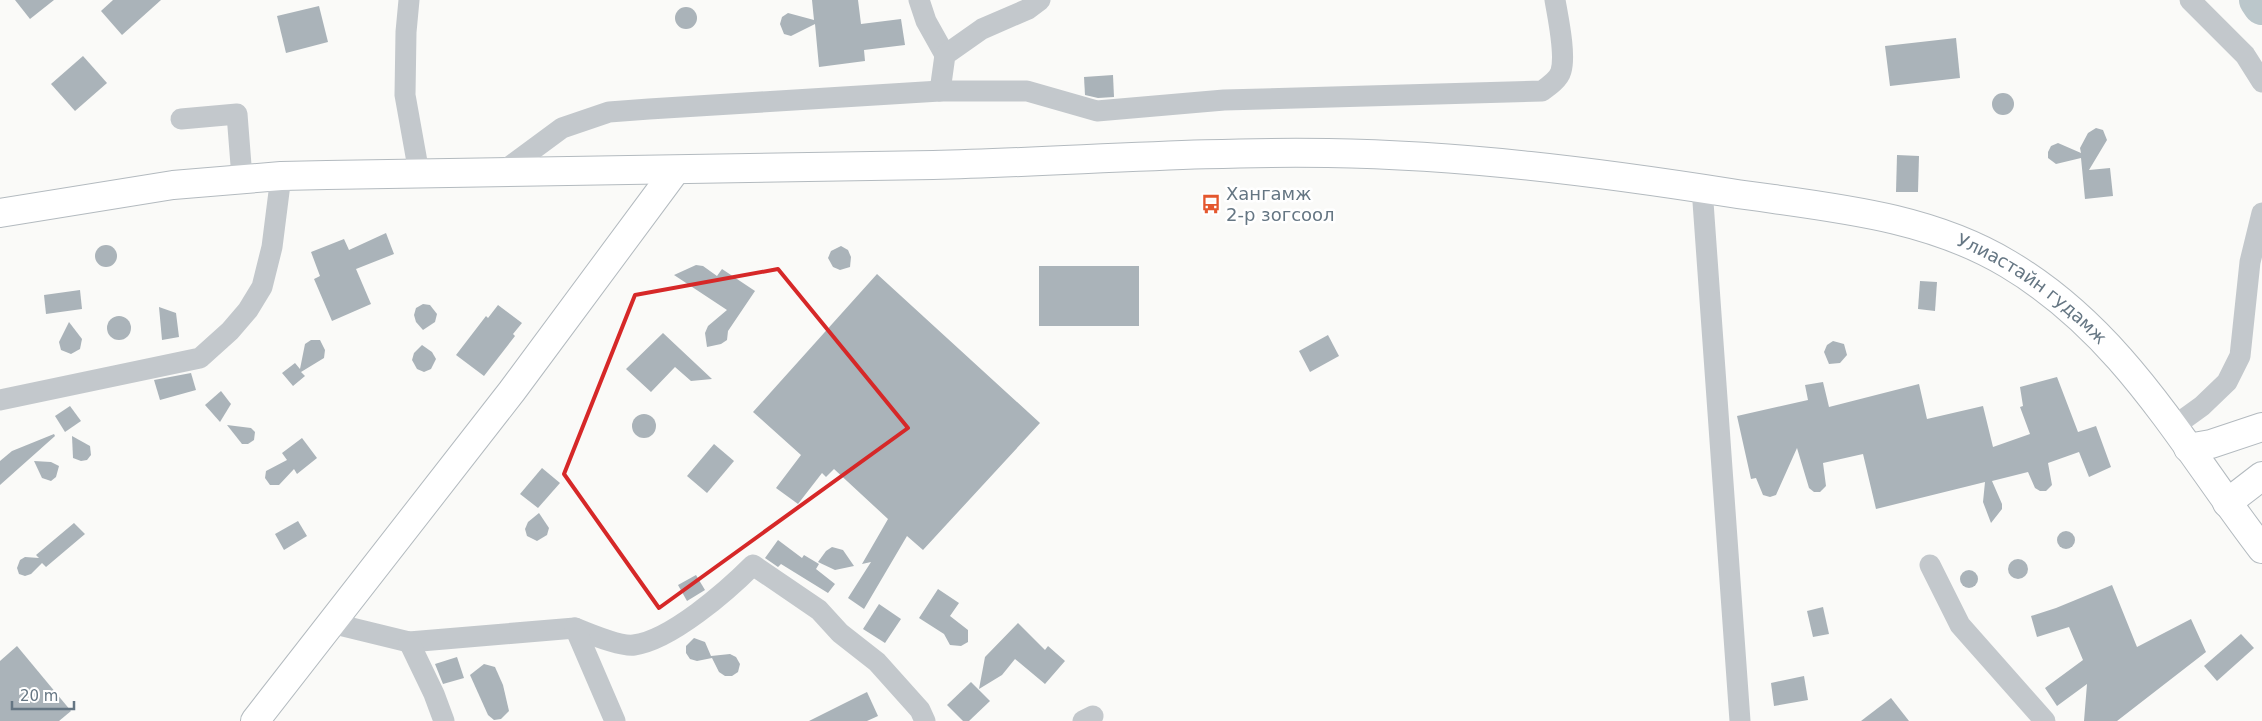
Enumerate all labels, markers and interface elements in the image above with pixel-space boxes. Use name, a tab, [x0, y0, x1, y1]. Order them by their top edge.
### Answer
place label: Хангамж 2-р зогсоол	[1226, 183, 1335, 225]
bus stop icon: Хангамж 2-р зогсоол	[1200, 193, 1222, 215]
street label: Улиастайн гудамж	[1954, 229, 2112, 348]
scale bar	[12, 678, 75, 710]
text: 20 m	[20, 687, 58, 705]

